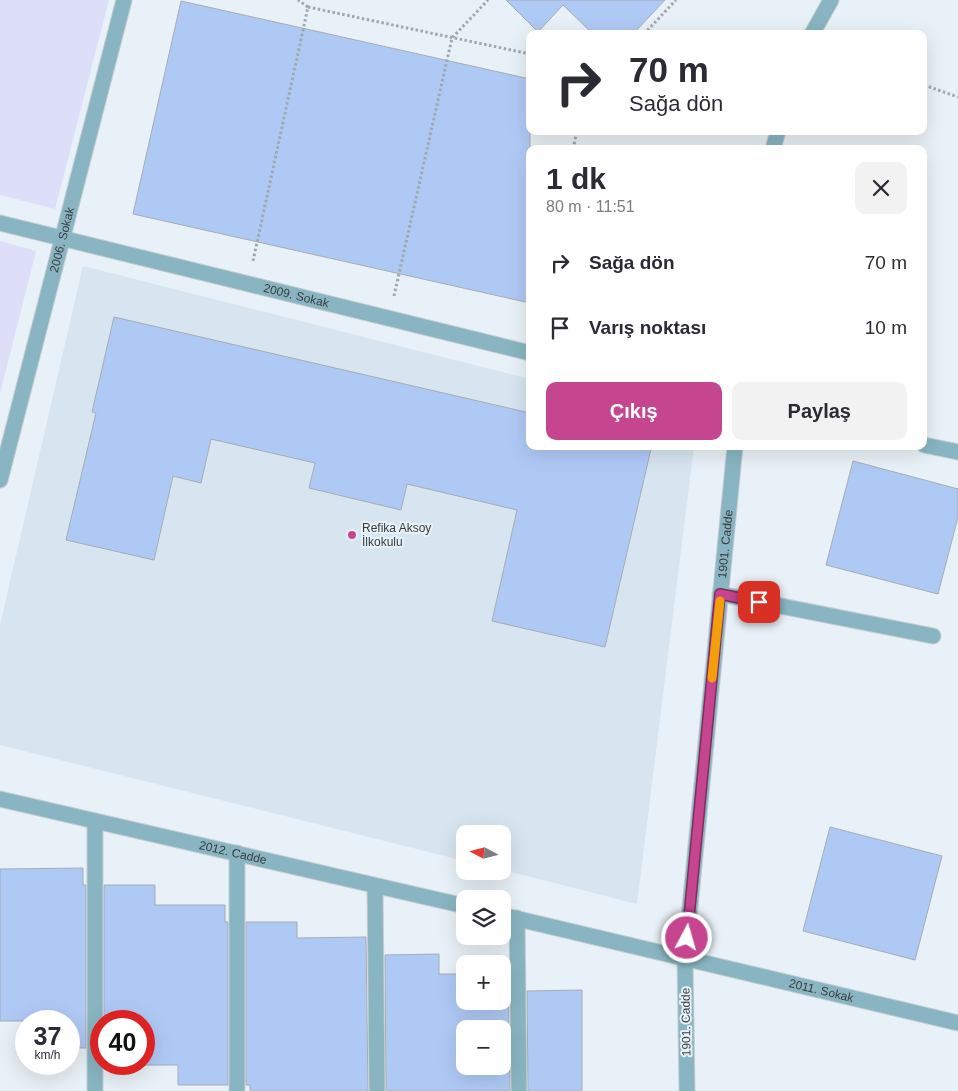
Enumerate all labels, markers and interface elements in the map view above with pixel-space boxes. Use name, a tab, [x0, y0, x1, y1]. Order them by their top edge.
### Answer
icon: right	[546, 50, 611, 115]
text: 70 m	[629, 50, 709, 89]
text: Sağa dön	[629, 91, 723, 116]
text: 1 dk	[546, 162, 606, 195]
button: close	[855, 162, 907, 214]
text: 80 m · 11:51	[546, 198, 635, 215]
street label: 2006. Sokak	[47, 205, 77, 274]
icon: right	[546, 249, 574, 277]
text: Sağa dön	[589, 252, 675, 273]
text: 70 m	[865, 252, 907, 273]
street label: 2009. Sokak	[262, 281, 331, 311]
icon: arrive	[546, 314, 574, 342]
text: Varış noktası	[589, 317, 706, 338]
text: 10 m	[865, 317, 907, 338]
button: Çıkış	[546, 382, 722, 440]
button: Paylaş	[732, 382, 907, 440]
street label: 1901. Cadde	[715, 509, 736, 579]
place label: Refika Aksoy İlkokulu	[362, 521, 431, 549]
marker: Refika Aksoy İlkokulu	[346, 529, 358, 541]
pin	[738, 581, 780, 623]
icon: arrive	[745, 588, 773, 616]
north arrow	[456, 825, 511, 880]
map controls	[456, 825, 511, 1075]
street label: 2012. Cadde	[198, 838, 268, 867]
button: layers	[456, 890, 511, 945]
position arrow	[660, 911, 712, 963]
button: +	[456, 955, 511, 1010]
street label: 2011. Sokak	[787, 976, 856, 1005]
street label: 1901. Cadde	[678, 987, 694, 1056]
speed limit sign: 40	[90, 1010, 155, 1075]
button: −	[456, 1020, 511, 1075]
text: 37	[34, 1022, 61, 1050]
text: km/h	[34, 1048, 61, 1062]

